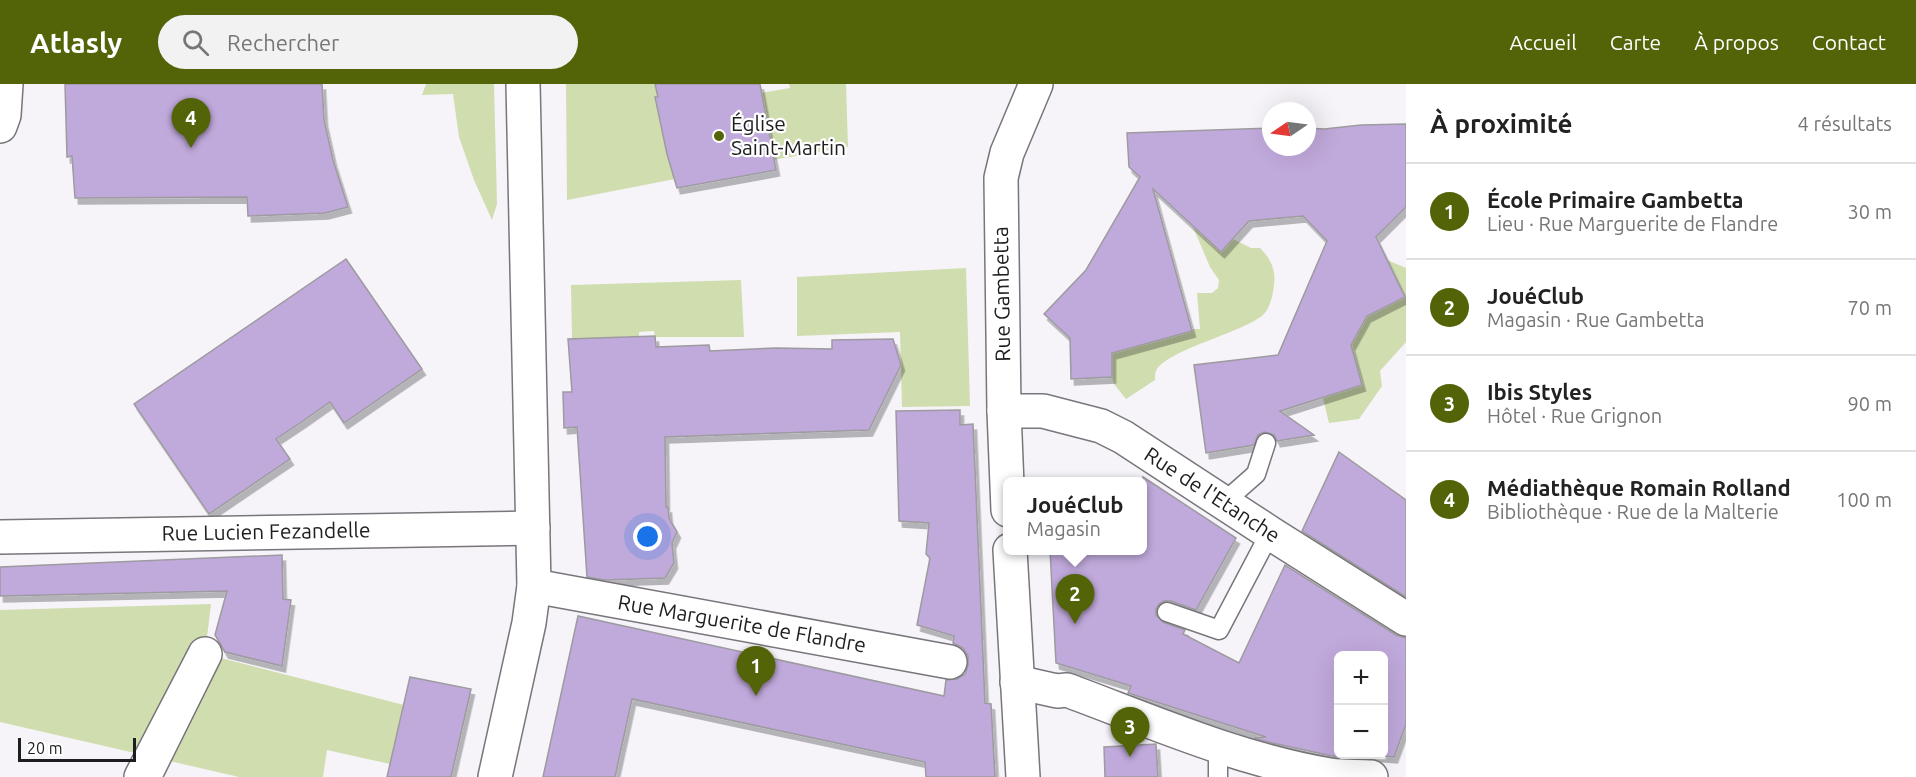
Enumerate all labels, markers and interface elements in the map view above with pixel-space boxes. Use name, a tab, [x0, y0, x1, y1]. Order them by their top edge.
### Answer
search box	[158, 15, 578, 69]
icon: search	[179, 26, 212, 59]
text: Atlasly	[30, 27, 122, 58]
text: Rechercher	[227, 30, 339, 55]
text: Accueil	[1509, 30, 1577, 54]
text: Carte	[1610, 30, 1661, 54]
text: À propos	[1694, 30, 1779, 54]
text: Contact	[1812, 30, 1886, 54]
pin: 4	[172, 98, 210, 148]
north arrow	[1262, 102, 1316, 156]
text: À proximité	[1430, 109, 1572, 138]
place label: Église Saint-Martin	[731, 111, 846, 159]
text: 4 résultats	[1798, 112, 1892, 135]
marker: Église Saint-Martin	[712, 129, 726, 143]
text: École Primaire Gambetta	[1487, 187, 1743, 212]
text: 1	[1444, 200, 1455, 223]
text: 30 m	[1848, 200, 1892, 223]
text: Lieu · Rue Marguerite de Flandre	[1487, 212, 1778, 235]
street label: Rue Gambetta	[988, 226, 1014, 362]
text: JouéClub	[1487, 283, 1584, 308]
text: 2	[1444, 296, 1455, 319]
text: 70 m	[1848, 296, 1892, 319]
text: Magasin · Rue Gambetta	[1487, 308, 1704, 331]
text: Ibis Styles	[1487, 379, 1592, 404]
text: 3	[1444, 392, 1455, 415]
text: 90 m	[1848, 392, 1892, 415]
text: Hôtel · Rue Grignon	[1487, 404, 1662, 427]
street label: Rue de l'Etanche	[1140, 441, 1285, 547]
text: Médiathèque Romain Rolland	[1487, 475, 1791, 500]
popup	[1003, 477, 1147, 555]
text: 4	[1444, 488, 1455, 511]
text: 100 m	[1836, 488, 1892, 511]
text: JouéClub	[1027, 492, 1124, 517]
text: Bibliothèque · Rue de la Malterie	[1487, 500, 1779, 523]
street label: Rue Lucien Fezandelle	[161, 517, 371, 545]
text: Magasin	[1027, 517, 1101, 540]
your location	[633, 522, 662, 551]
pin: 2	[1056, 574, 1094, 624]
street label: Rue Marguerite de Flandre	[616, 589, 868, 657]
pin: 1	[736, 646, 776, 696]
map controls	[1334, 651, 1388, 759]
button: +	[1334, 651, 1388, 705]
button: −	[1334, 705, 1388, 759]
pin: 3	[1110, 708, 1150, 757]
scale bar	[18, 735, 136, 762]
text: 20 m	[27, 739, 63, 757]

